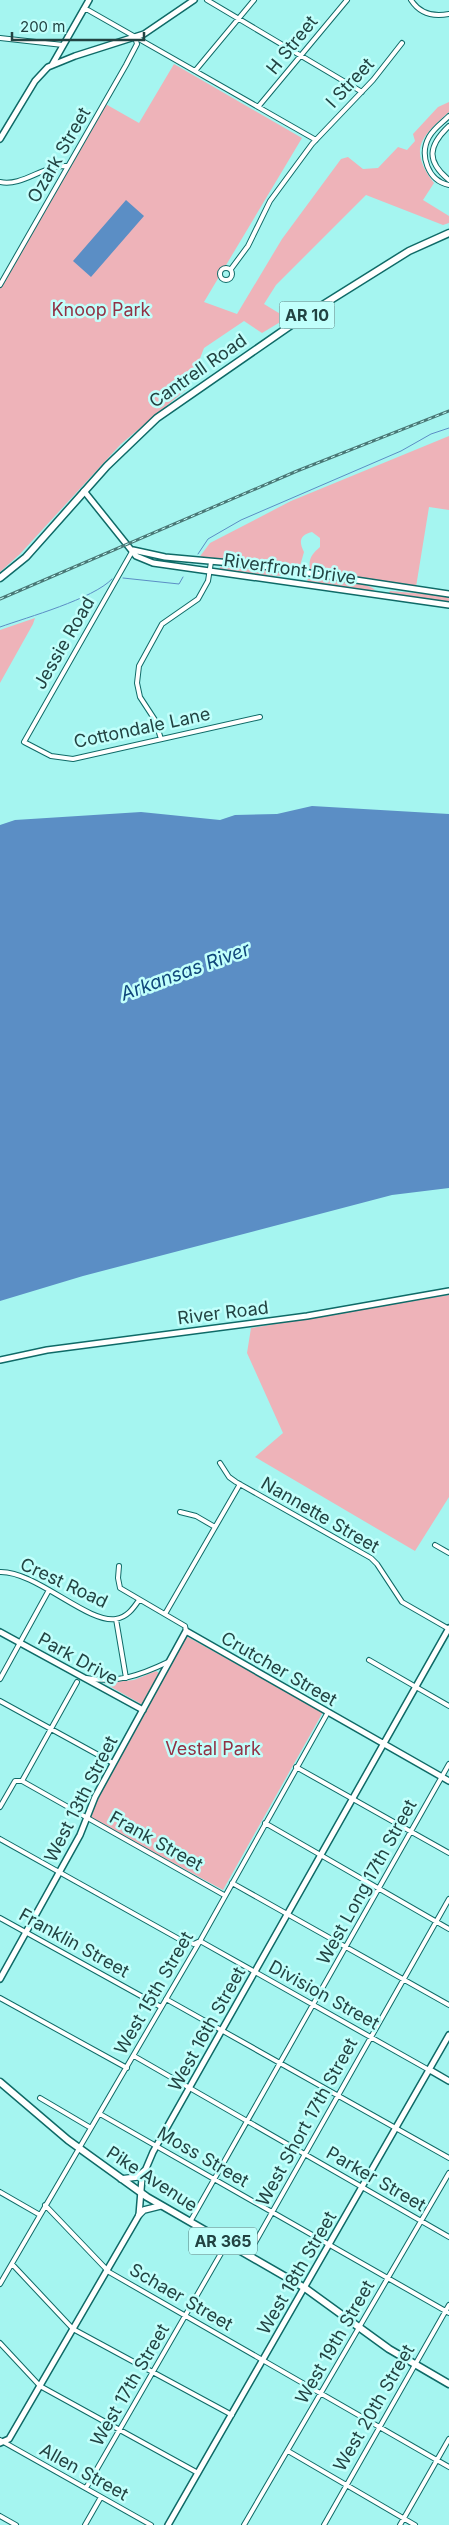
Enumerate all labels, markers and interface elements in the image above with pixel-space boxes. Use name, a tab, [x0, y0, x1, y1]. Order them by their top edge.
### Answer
scale bar	[12, 10, 145, 42]
street label: H Street	[262, 11, 322, 78]
text: 200 m	[20, 17, 65, 36]
street label: I Street	[321, 53, 378, 112]
street label: Ozark Street	[23, 103, 94, 206]
park label: Knoop Park	[52, 299, 151, 320]
road number: AR 10	[280, 302, 334, 328]
street label: Cantrell Road	[145, 329, 250, 412]
street label: Riverfront Drive	[223, 549, 358, 588]
street label: Jessie Road	[29, 593, 98, 693]
street label: Cottondale Lane	[72, 703, 212, 752]
water label: Arkansas River	[117, 937, 254, 1006]
street label: River Road	[176, 1297, 270, 1328]
street label: Nannette Street	[257, 1472, 383, 1557]
street label: Crest Road	[17, 1553, 111, 1612]
street label: Crutcher Street	[218, 1627, 341, 1710]
street label: Park Drive	[35, 1628, 122, 1689]
street label: West 13th Street	[40, 1732, 121, 1865]
park label: Vestal Park	[165, 1738, 261, 1759]
street label: West Long 17th Street	[312, 1796, 421, 1968]
street label: Frank Street	[106, 1806, 207, 1875]
street label: Franklin Street	[15, 1904, 133, 1982]
street label: West 15th Street	[110, 1927, 197, 2058]
street label: Division Street	[265, 1956, 383, 2034]
street label: West 16th Street	[164, 1963, 249, 2094]
street label: West Short 17th Street	[252, 2034, 362, 2209]
street label: Moss Street	[154, 2122, 253, 2191]
street label: Pike Avenue	[103, 2141, 202, 2216]
street label: Parker Street	[323, 2142, 430, 2216]
street label: West 18th Street	[253, 2207, 340, 2338]
road number: AR 365	[189, 2228, 257, 2254]
street label: Schaer Street	[126, 2259, 237, 2335]
street label: West 19th Street	[291, 2276, 378, 2407]
street label: West 17th Street	[86, 2320, 173, 2450]
street label: West 20th Street	[329, 2341, 418, 2475]
street label: Allen Street	[36, 2439, 132, 2505]

